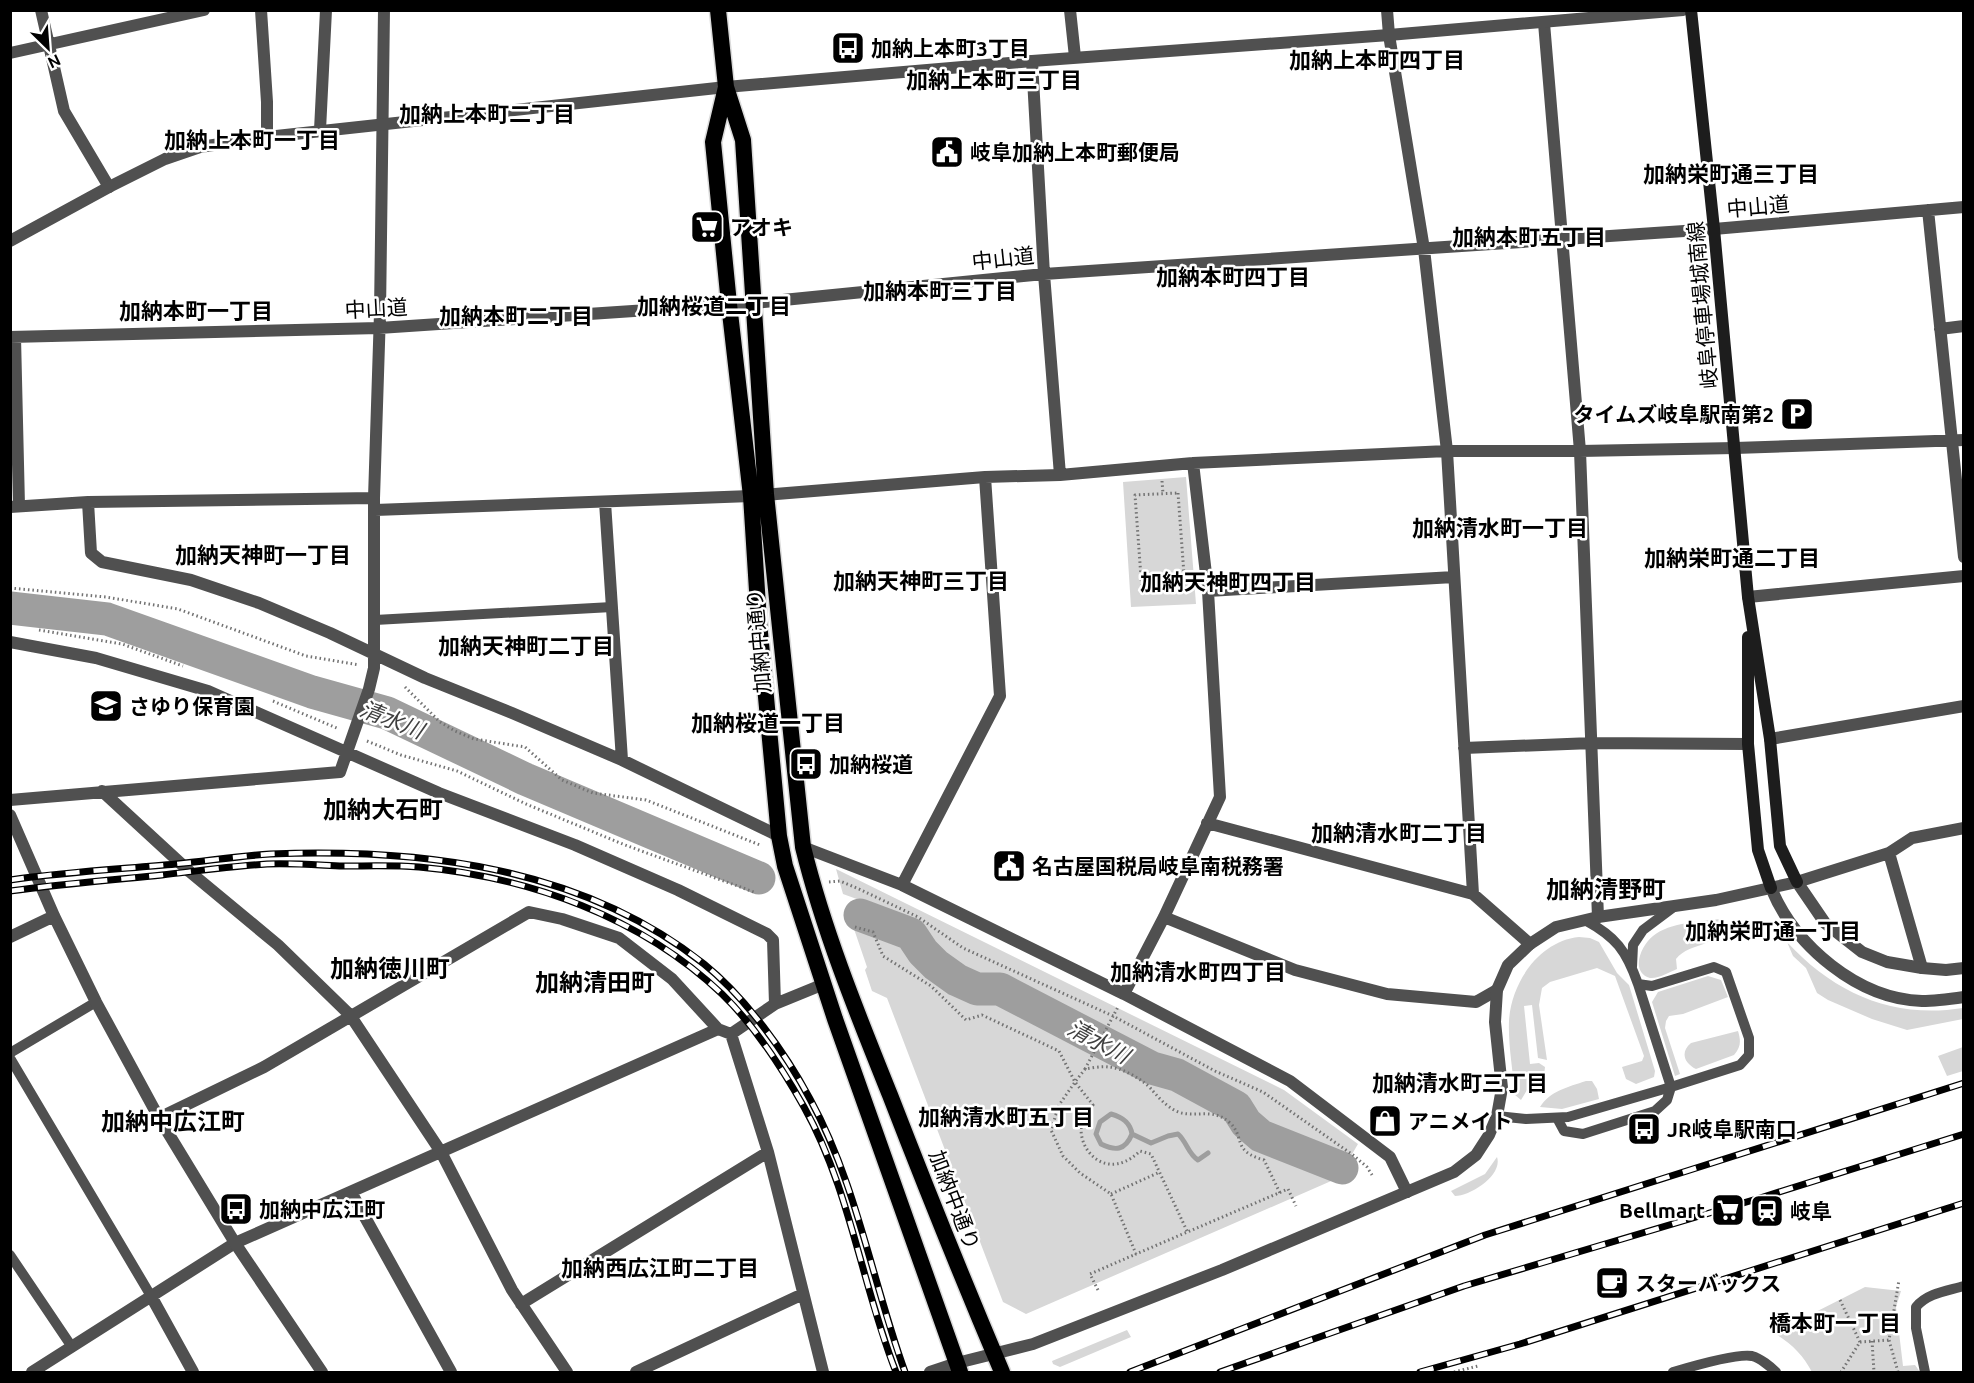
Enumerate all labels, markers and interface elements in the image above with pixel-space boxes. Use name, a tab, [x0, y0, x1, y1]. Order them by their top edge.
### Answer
north arrow	[18, 18, 78, 78]
bus stop icon: 加納上本町3丁目	[830, 30, 866, 66]
place label: 加納上本町3丁目	[871, 36, 1030, 60]
district label: 加納上本町四丁目	[1289, 47, 1465, 72]
text: N	[45, 51, 64, 72]
district label: 加納上本町三丁目	[906, 67, 1082, 92]
district label: 加納上本町二丁目	[399, 101, 575, 126]
district label: 加納上本町一丁目	[164, 127, 340, 152]
public building icon: 岐阜加納上本町郵便局	[929, 134, 965, 170]
place label: 岐阜加納上本町郵便局	[970, 140, 1180, 164]
district label: 加納栄町通三丁目	[1643, 161, 1819, 186]
street label: 中山道	[1726, 191, 1790, 221]
supermarket icon: アオキ	[689, 209, 725, 245]
place label: アオキ	[730, 215, 793, 239]
street label: 岐阜停車場城南線	[1683, 220, 1721, 390]
district label: 加納本町五丁目	[1452, 224, 1606, 249]
street label: 中山道	[970, 243, 1036, 273]
district label: 加納本町四丁目	[1156, 264, 1310, 289]
district label: 加納本町三丁目	[863, 278, 1017, 303]
district label: 加納桜道二丁目	[637, 293, 791, 318]
street label: 中山道	[344, 294, 408, 322]
district label: 加納本町一丁目	[119, 298, 273, 323]
district label: 加納本町二丁目	[439, 303, 593, 328]
parking icon: タイムズ岐阜駅南第2	[1779, 396, 1815, 432]
place label: タイムズ岐阜駅南第2	[1574, 402, 1774, 426]
district label: 加納清水町一丁目	[1412, 515, 1588, 540]
district label: 加納天神町一丁目	[175, 542, 351, 567]
district label: 加納栄町通二丁目	[1644, 545, 1820, 570]
district label: 加納天神町三丁目	[833, 568, 1009, 593]
district label: 加納天神町四丁目	[1140, 569, 1316, 594]
street label: 加納中通り	[741, 588, 775, 694]
district label: 加納天神町二丁目	[438, 633, 614, 658]
school or university icon: さゆり保育園	[88, 688, 124, 724]
place label: さゆり保育園	[129, 694, 255, 718]
water label: 清水川	[357, 696, 429, 743]
district label: 加納桜道一丁目	[691, 710, 845, 735]
bus stop icon: 加納桜道	[788, 746, 824, 782]
place label: 加納桜道	[829, 752, 913, 776]
district label: 加納大石町	[323, 796, 443, 823]
district label: 加納清水町二丁目	[1311, 820, 1487, 845]
public building icon: 名古屋国税局岐阜南税務署	[991, 848, 1027, 884]
place label: 名古屋国税局岐阜南税務署	[1032, 854, 1284, 878]
district label: 加納清野町	[1546, 876, 1666, 903]
district label: 加納栄町通一丁目	[1685, 918, 1861, 943]
district label: 加納徳川町	[330, 955, 450, 982]
district label: 加納清水町四丁目	[1110, 959, 1286, 984]
district label: 加納清田町	[535, 969, 655, 996]
water label: 清水川	[1064, 1014, 1136, 1068]
district label: 加納清水町三丁目	[1372, 1070, 1548, 1095]
shop icon: アニメイト	[1367, 1103, 1403, 1139]
district label: 加納清水町五丁目	[918, 1104, 1094, 1129]
district label: 加納中広江町	[101, 1108, 245, 1135]
place label: アニメイト	[1408, 1109, 1513, 1133]
bus stop icon: JR岐阜駅南口	[1626, 1111, 1662, 1147]
place label: JR岐阜駅南口	[1667, 1117, 1797, 1141]
street label: 加納中通り	[925, 1147, 985, 1253]
bus stop icon: 加納中広江町	[218, 1191, 254, 1227]
supermarket icon: Bellmart	[1710, 1192, 1746, 1228]
station icon: 岐阜	[1749, 1193, 1785, 1229]
place label: 加納中広江町	[259, 1197, 385, 1221]
place label: Bellmart	[1619, 1198, 1705, 1222]
place label: 岐阜	[1790, 1199, 1832, 1223]
district label: 加納西広江町二丁目	[561, 1255, 759, 1280]
cafe icon: スターバックス	[1594, 1265, 1630, 1301]
place label: スターバックス	[1635, 1271, 1781, 1295]
district label: 橋本町一丁目	[1769, 1310, 1901, 1335]

